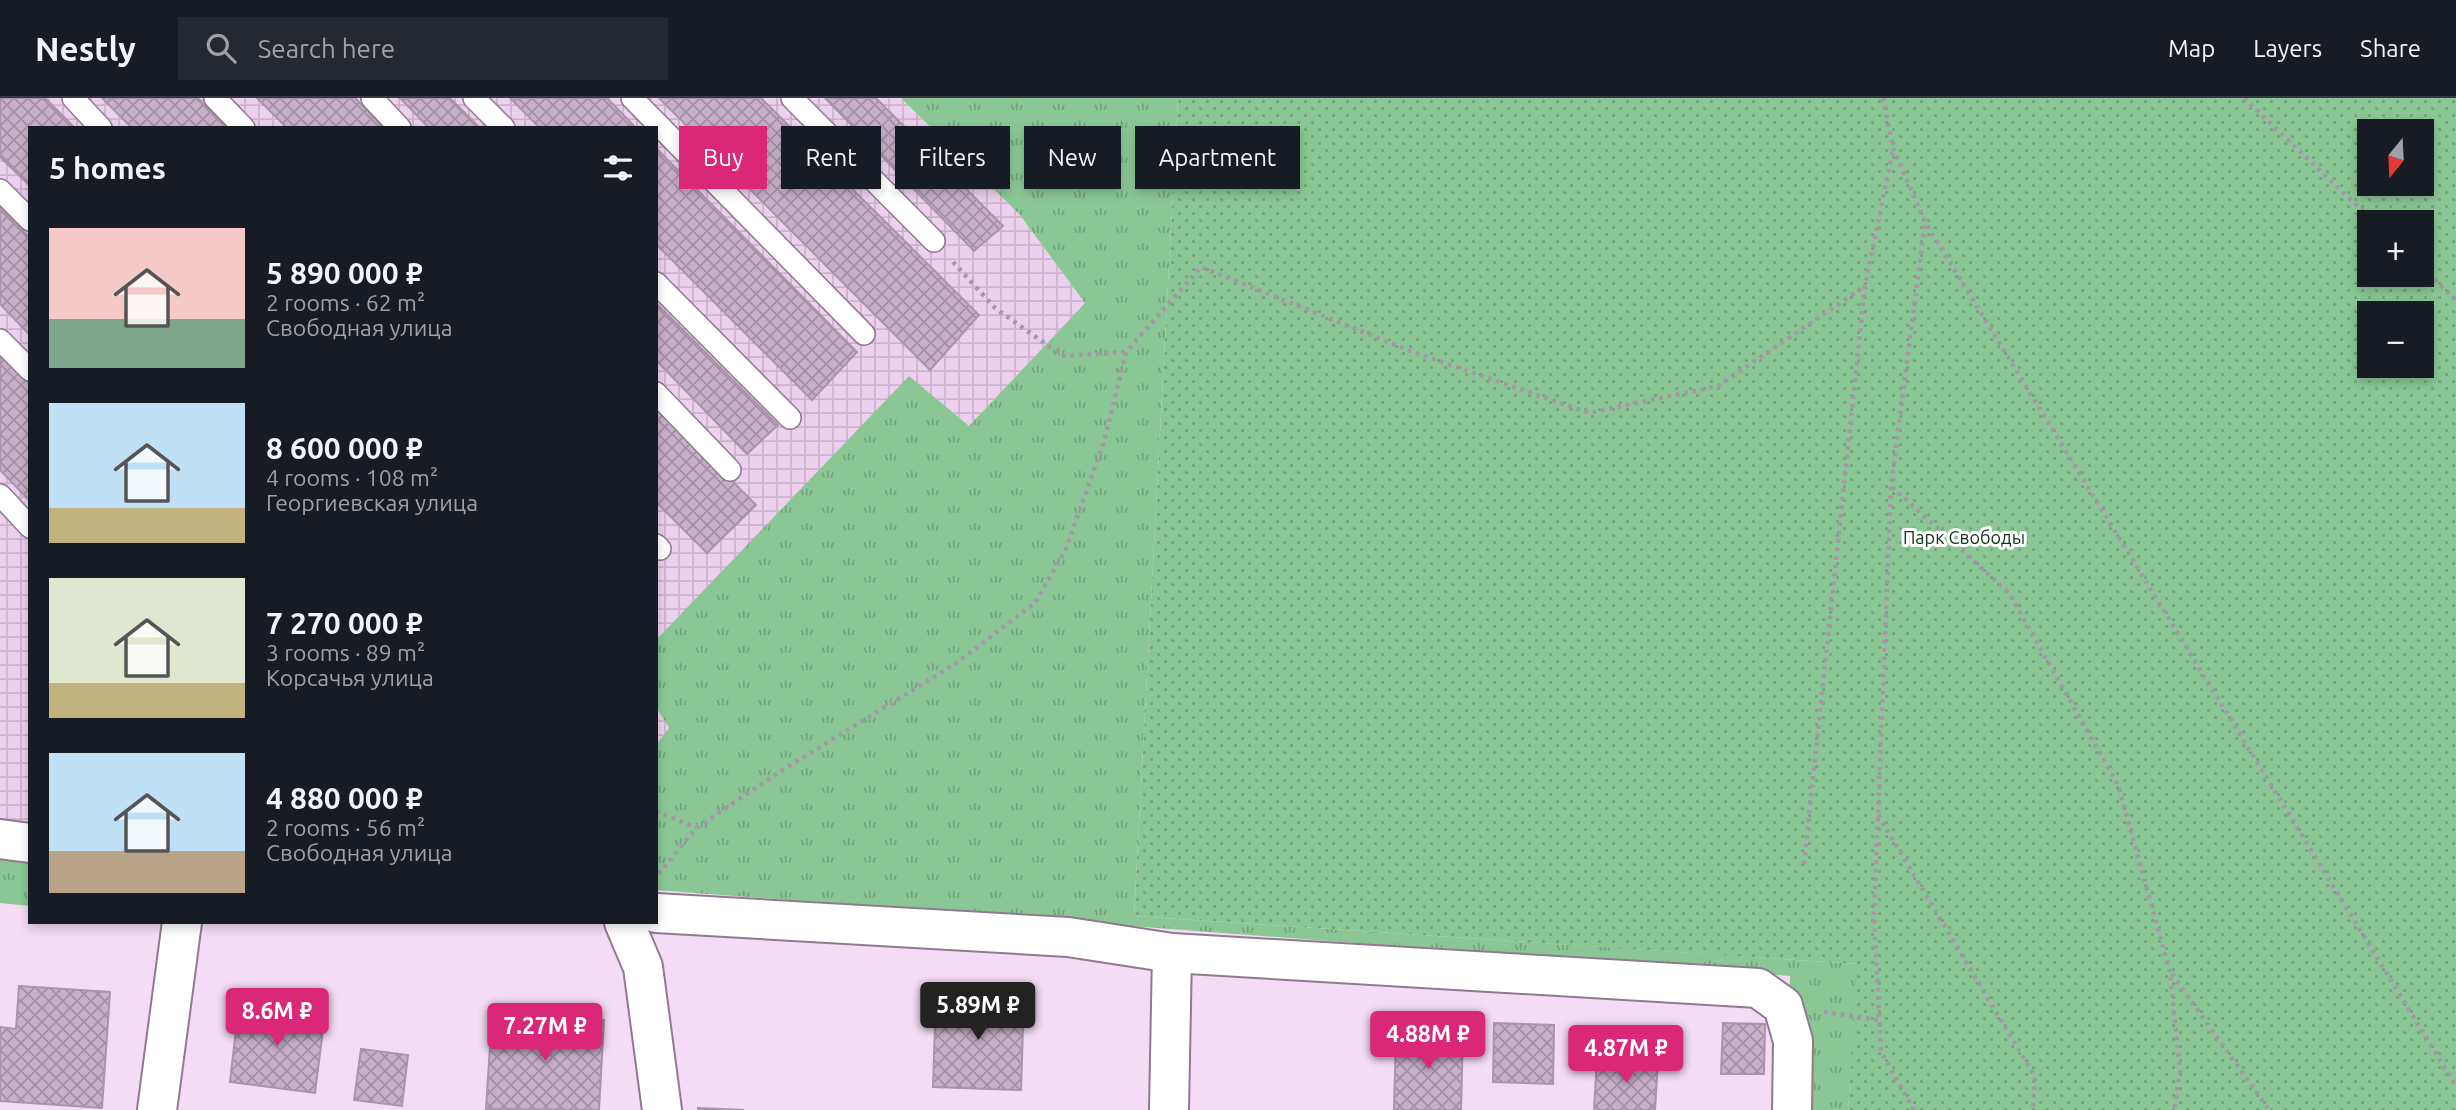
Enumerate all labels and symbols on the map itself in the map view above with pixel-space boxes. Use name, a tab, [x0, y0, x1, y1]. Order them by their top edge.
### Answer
north arrow	[2357, 119, 2434, 196]
park label: Парк Свободы	[1903, 527, 2025, 547]
pin: 5.89M ₽	[913, 982, 1043, 1042]
pin: 8.6M ₽	[220, 988, 334, 1048]
pin: 7.27M ₽	[480, 1004, 610, 1063]
pin: 4.88M ₽	[1363, 1012, 1493, 1071]
pin: 4.87M ₽	[1561, 1026, 1691, 1085]

